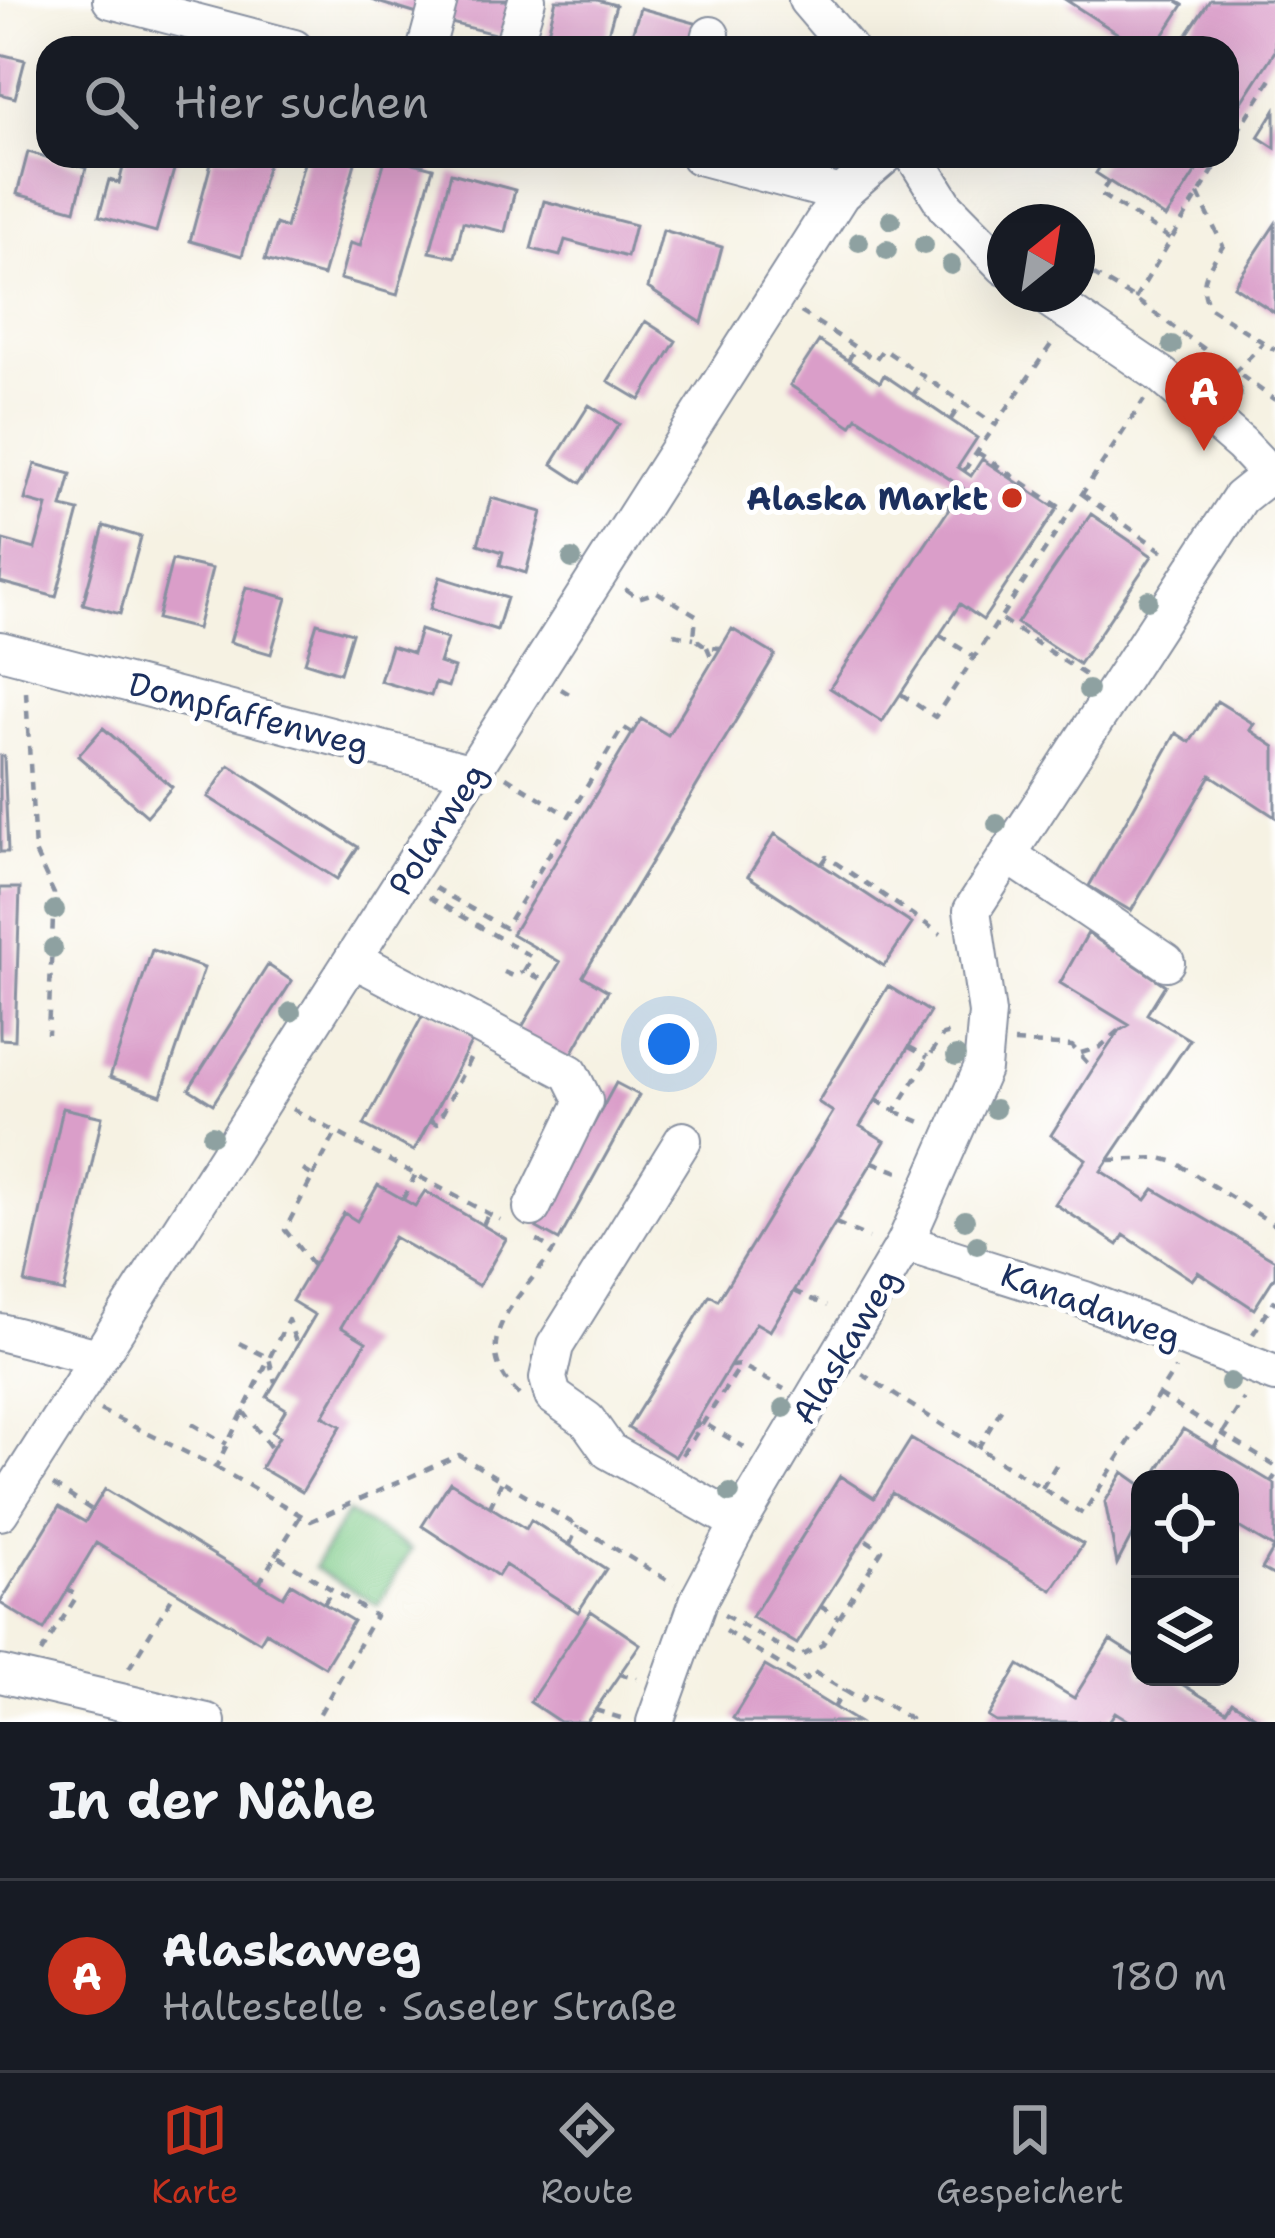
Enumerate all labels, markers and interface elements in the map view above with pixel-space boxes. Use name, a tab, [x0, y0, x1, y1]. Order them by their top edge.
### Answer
search box	[36, 36, 1239, 168]
icon: search	[78, 69, 144, 135]
text: Hier suchen	[174, 72, 429, 132]
north arrow	[987, 204, 1095, 312]
pin: A	[1165, 352, 1243, 451]
place label: Alaska Markt	[746, 476, 988, 521]
marker: Alaska Markt	[999, 485, 1025, 511]
street label: Dompfaffenweg	[124, 661, 374, 768]
street label: Polarweg	[378, 754, 497, 904]
your location	[639, 1014, 699, 1074]
street label: Kanadaweg	[994, 1252, 1187, 1359]
street label: Alaskaweg	[781, 1260, 910, 1433]
map controls	[1131, 1470, 1239, 1686]
button: locate	[1131, 1470, 1239, 1578]
button: layers	[1131, 1578, 1239, 1686]
text: In der Nähe	[48, 1766, 376, 1834]
text: Alaskaweg	[162, 1920, 421, 1980]
text: A	[72, 1950, 102, 2002]
text: 180 m	[1111, 1950, 1227, 2002]
text: Haltestelle · Saseler Straße	[162, 1980, 678, 2032]
tab: Karte	[151, 2097, 238, 2214]
tab: Route	[541, 2097, 634, 2214]
tab: Gespeichert	[936, 2097, 1124, 2214]

